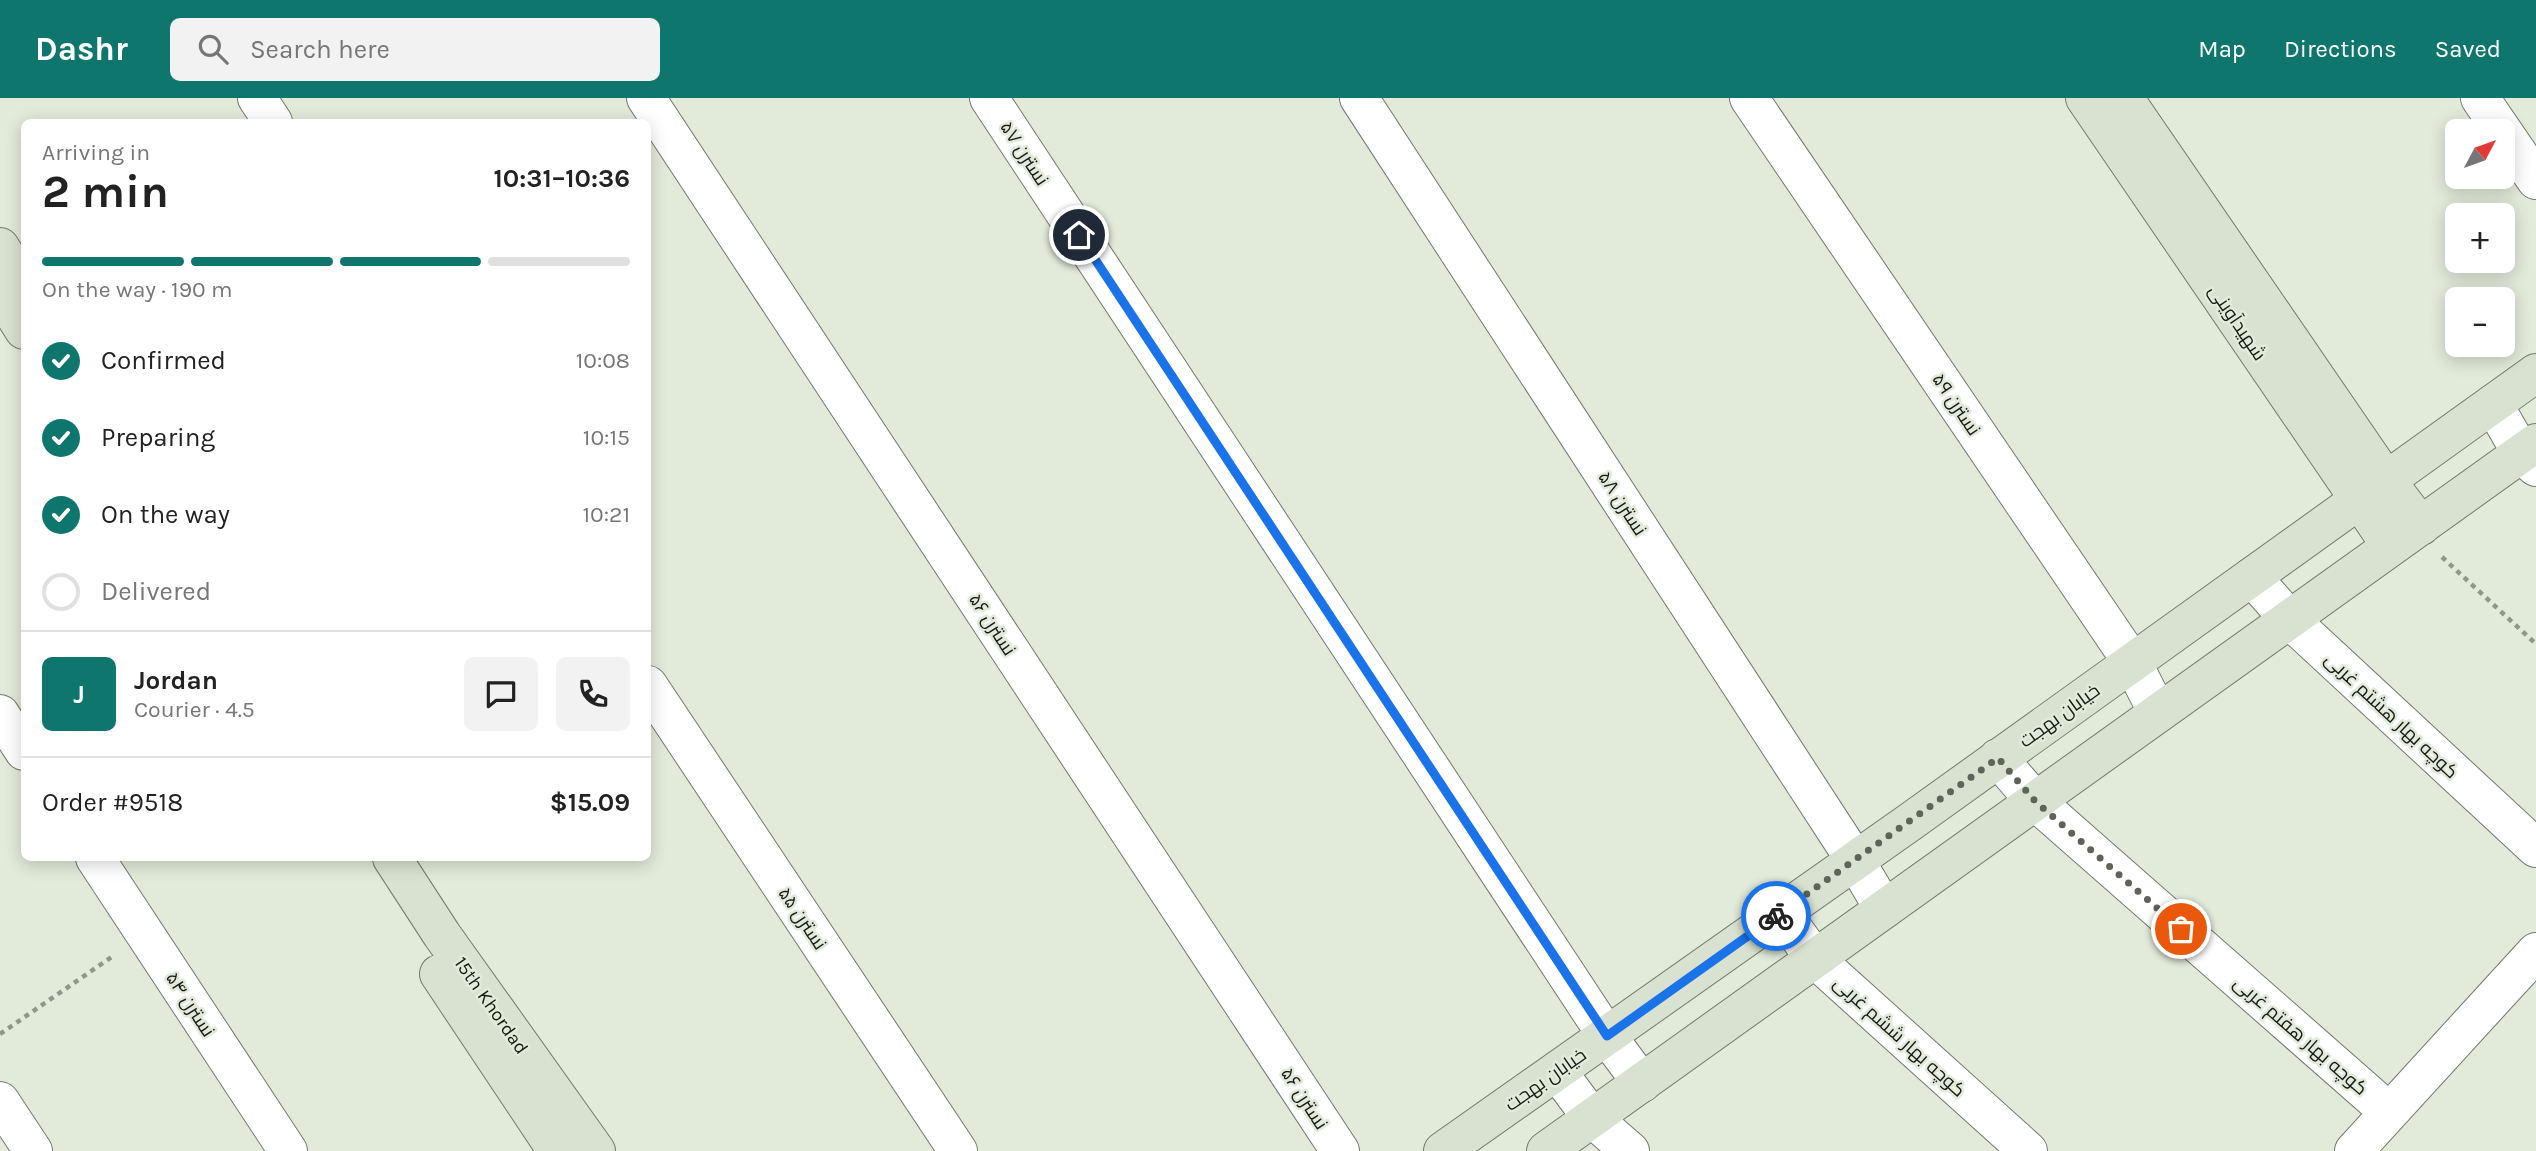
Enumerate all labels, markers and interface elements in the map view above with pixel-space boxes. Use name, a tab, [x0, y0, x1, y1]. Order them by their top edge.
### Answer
search box	[170, 18, 660, 81]
text: Dashr	[35, 30, 128, 68]
icon: search	[194, 30, 232, 68]
text: Search here	[250, 34, 390, 65]
text: Map	[2198, 35, 2246, 63]
text: Directions	[2284, 35, 2397, 63]
text: Saved	[2435, 35, 2501, 63]
street label: نسترن ۵۷	[995, 117, 1053, 190]
north arrow	[2445, 119, 2515, 189]
map controls	[2445, 119, 2515, 357]
text: Arriving in	[42, 139, 150, 166]
text: 10:31–10:36	[494, 163, 630, 194]
text: 2 min	[42, 165, 169, 219]
button: +	[2445, 203, 2515, 273]
pin	[1049, 205, 1109, 265]
icon: home	[1060, 216, 1098, 254]
text: On the way · 190 m	[42, 276, 233, 303]
street label: شهیدآوینی	[2204, 280, 2271, 365]
button: −	[2445, 287, 2515, 357]
icon: check	[42, 342, 80, 380]
text: Confirmed	[101, 345, 226, 376]
text: 10:08	[576, 347, 630, 374]
street label: نسترن ۵۹	[1927, 369, 1985, 440]
icon: check	[42, 419, 80, 457]
text: Preparing	[101, 422, 215, 453]
text: 10:15	[583, 424, 630, 451]
street label: نسترن ۵۸	[1593, 467, 1651, 540]
icon: check	[42, 496, 80, 534]
text: On the way	[101, 499, 230, 530]
text: 10:21	[583, 501, 630, 528]
text: Delivered	[101, 576, 211, 607]
street label: نسترن ۵۶	[964, 589, 1020, 660]
street label: کوچه بهار هشتم غربی	[2319, 648, 2463, 785]
button: chat	[464, 657, 538, 731]
button: phone	[556, 657, 630, 731]
text: Jordan	[134, 665, 218, 696]
text: J	[73, 679, 85, 710]
street label: خیابان بهجت	[2015, 679, 2104, 752]
text: Courier · 4.5	[134, 696, 255, 723]
text: Order #9518	[42, 787, 183, 818]
text: $15.09	[550, 787, 630, 818]
courier	[1741, 881, 1811, 951]
street label: نسترن ۵۵	[773, 883, 831, 954]
icon: bike	[1757, 897, 1795, 935]
pin	[2151, 899, 2211, 959]
icon: bag	[2162, 910, 2200, 948]
street label: 15th Khordad	[450, 953, 533, 1058]
street label: نسترن ۵۴	[161, 968, 219, 1041]
street label: کوچه بهار ششم غربی	[1828, 972, 1970, 1103]
street label: کوچه بهار هفتم غربی	[2228, 972, 2372, 1101]
street label: خیابان بهجت	[1501, 1044, 1590, 1116]
street label: نسترن ۵۶	[1276, 1063, 1332, 1134]

